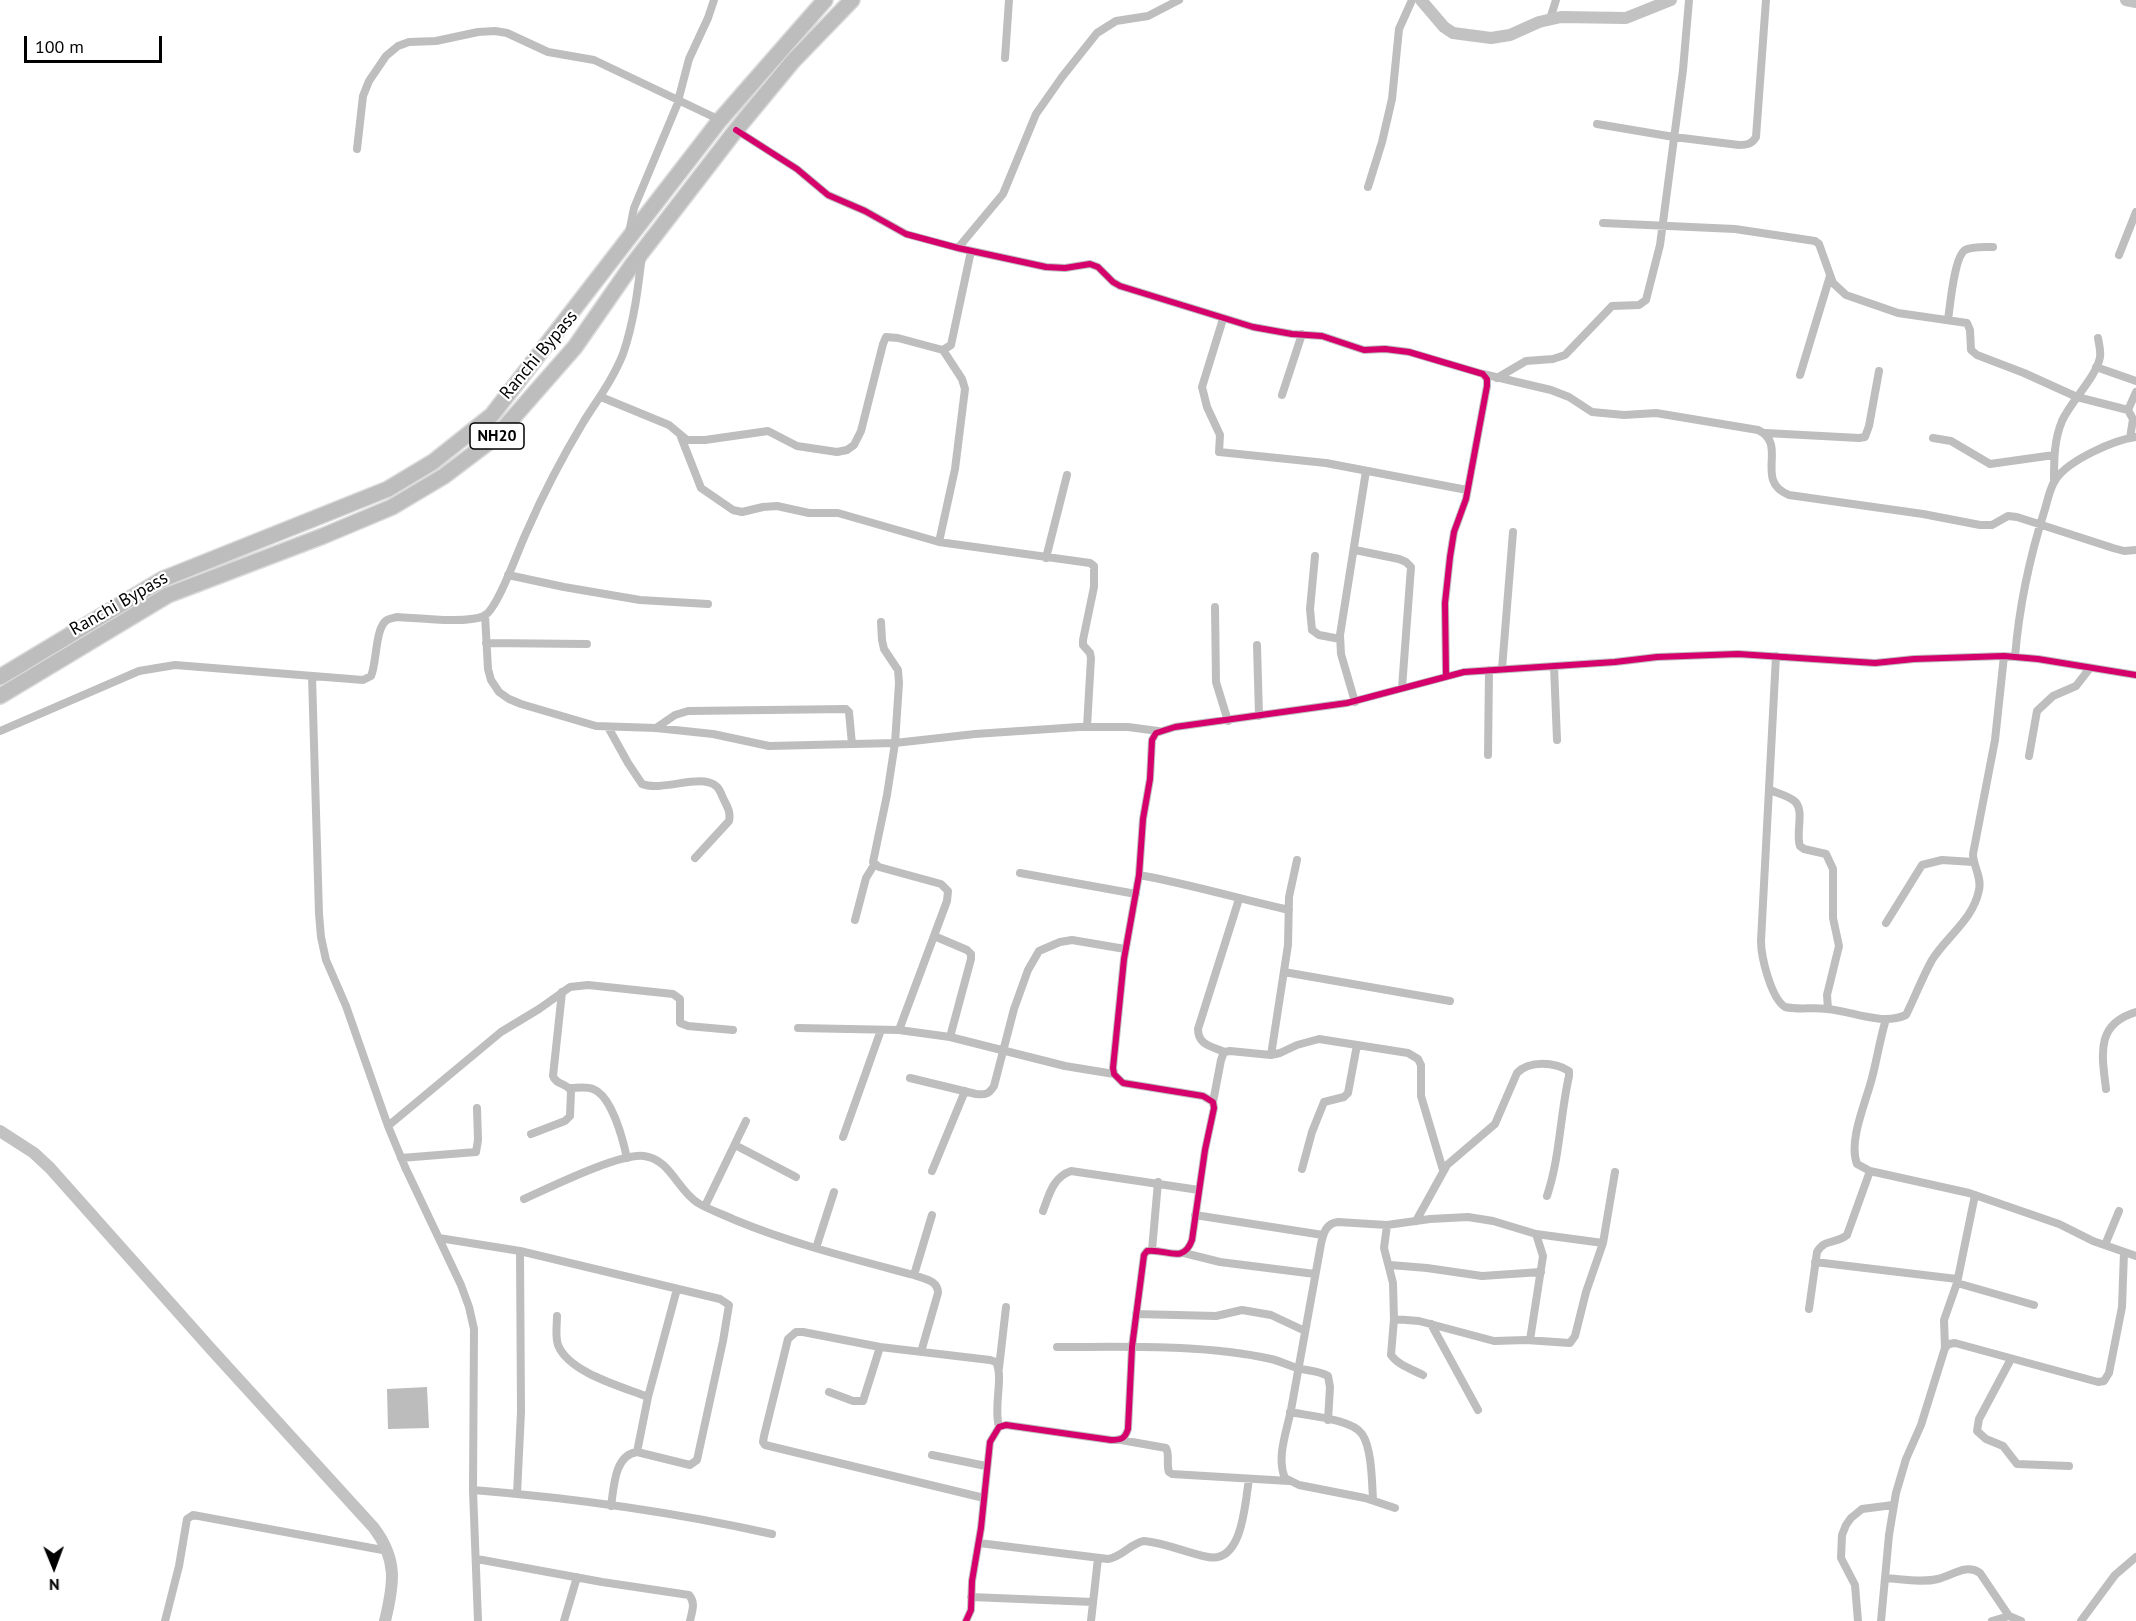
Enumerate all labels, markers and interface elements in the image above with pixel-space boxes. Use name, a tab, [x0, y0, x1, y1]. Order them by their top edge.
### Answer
scale bar	[27, 24, 165, 62]
text: 100 m	[35, 35, 84, 58]
street label: Ranchi Bypass	[495, 306, 583, 404]
road number: NH20	[470, 423, 524, 449]
street label: Ranchi Bypass	[66, 567, 172, 641]
north arrow	[24, 1537, 84, 1597]
text: N	[49, 1575, 60, 1595]

